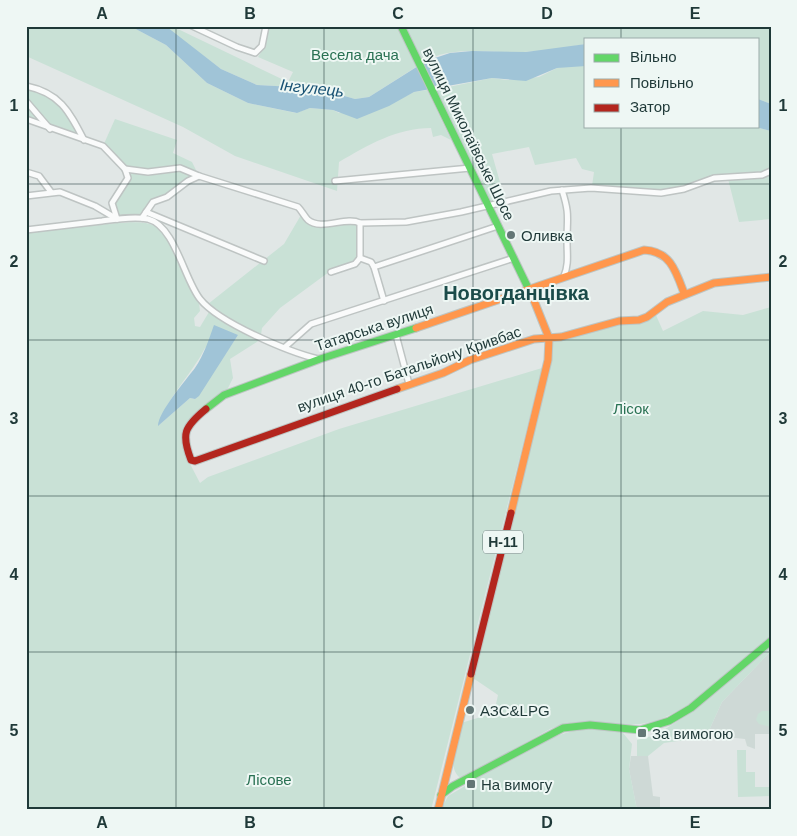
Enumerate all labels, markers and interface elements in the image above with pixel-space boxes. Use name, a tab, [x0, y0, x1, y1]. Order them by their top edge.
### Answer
text: A	[96, 5, 108, 22]
text: B	[244, 5, 256, 22]
text: C	[392, 5, 404, 22]
text: D	[541, 5, 553, 22]
text: E	[690, 5, 701, 22]
legend	[584, 38, 760, 128]
street label: вулиця Миколаївське Шосе	[420, 45, 518, 223]
park label: Весела дача	[311, 46, 400, 63]
text: Вільно	[630, 48, 677, 65]
text: Повільно	[630, 74, 694, 91]
water label: Інгулець	[279, 76, 345, 100]
text: 1	[10, 97, 19, 114]
text: 1	[779, 97, 788, 114]
text: Затор	[630, 98, 670, 115]
place label: Оливка	[521, 227, 573, 244]
marker: Оливка	[505, 229, 517, 241]
text: 2	[10, 253, 19, 270]
text: 2	[779, 253, 788, 270]
district label: Новогданцівка	[443, 282, 590, 304]
street label: Татарська вулиця	[313, 300, 435, 354]
street label: вулиця 40-го Батальйону Кривбас	[295, 322, 524, 415]
park label: Лісок	[613, 400, 649, 417]
text: 3	[10, 410, 19, 427]
text: 3	[779, 410, 788, 427]
road number: Н-11	[483, 530, 523, 554]
text: 4	[10, 566, 19, 583]
text: 4	[779, 566, 788, 583]
place label: АЗС&LPG	[480, 702, 550, 719]
marker: АЗС&LPG	[464, 704, 476, 716]
text: 5	[10, 722, 19, 739]
text: 5	[779, 722, 788, 739]
place label: За вимогою	[652, 725, 733, 742]
marker: За вимогою	[636, 727, 648, 739]
park label: Лісове	[246, 771, 292, 788]
place label: На вимогу	[481, 776, 553, 793]
marker: На вимогу	[465, 778, 477, 790]
text: A	[96, 814, 108, 831]
text: B	[244, 814, 256, 831]
text: C	[392, 814, 404, 831]
text: D	[541, 814, 553, 831]
text: E	[690, 814, 701, 831]

